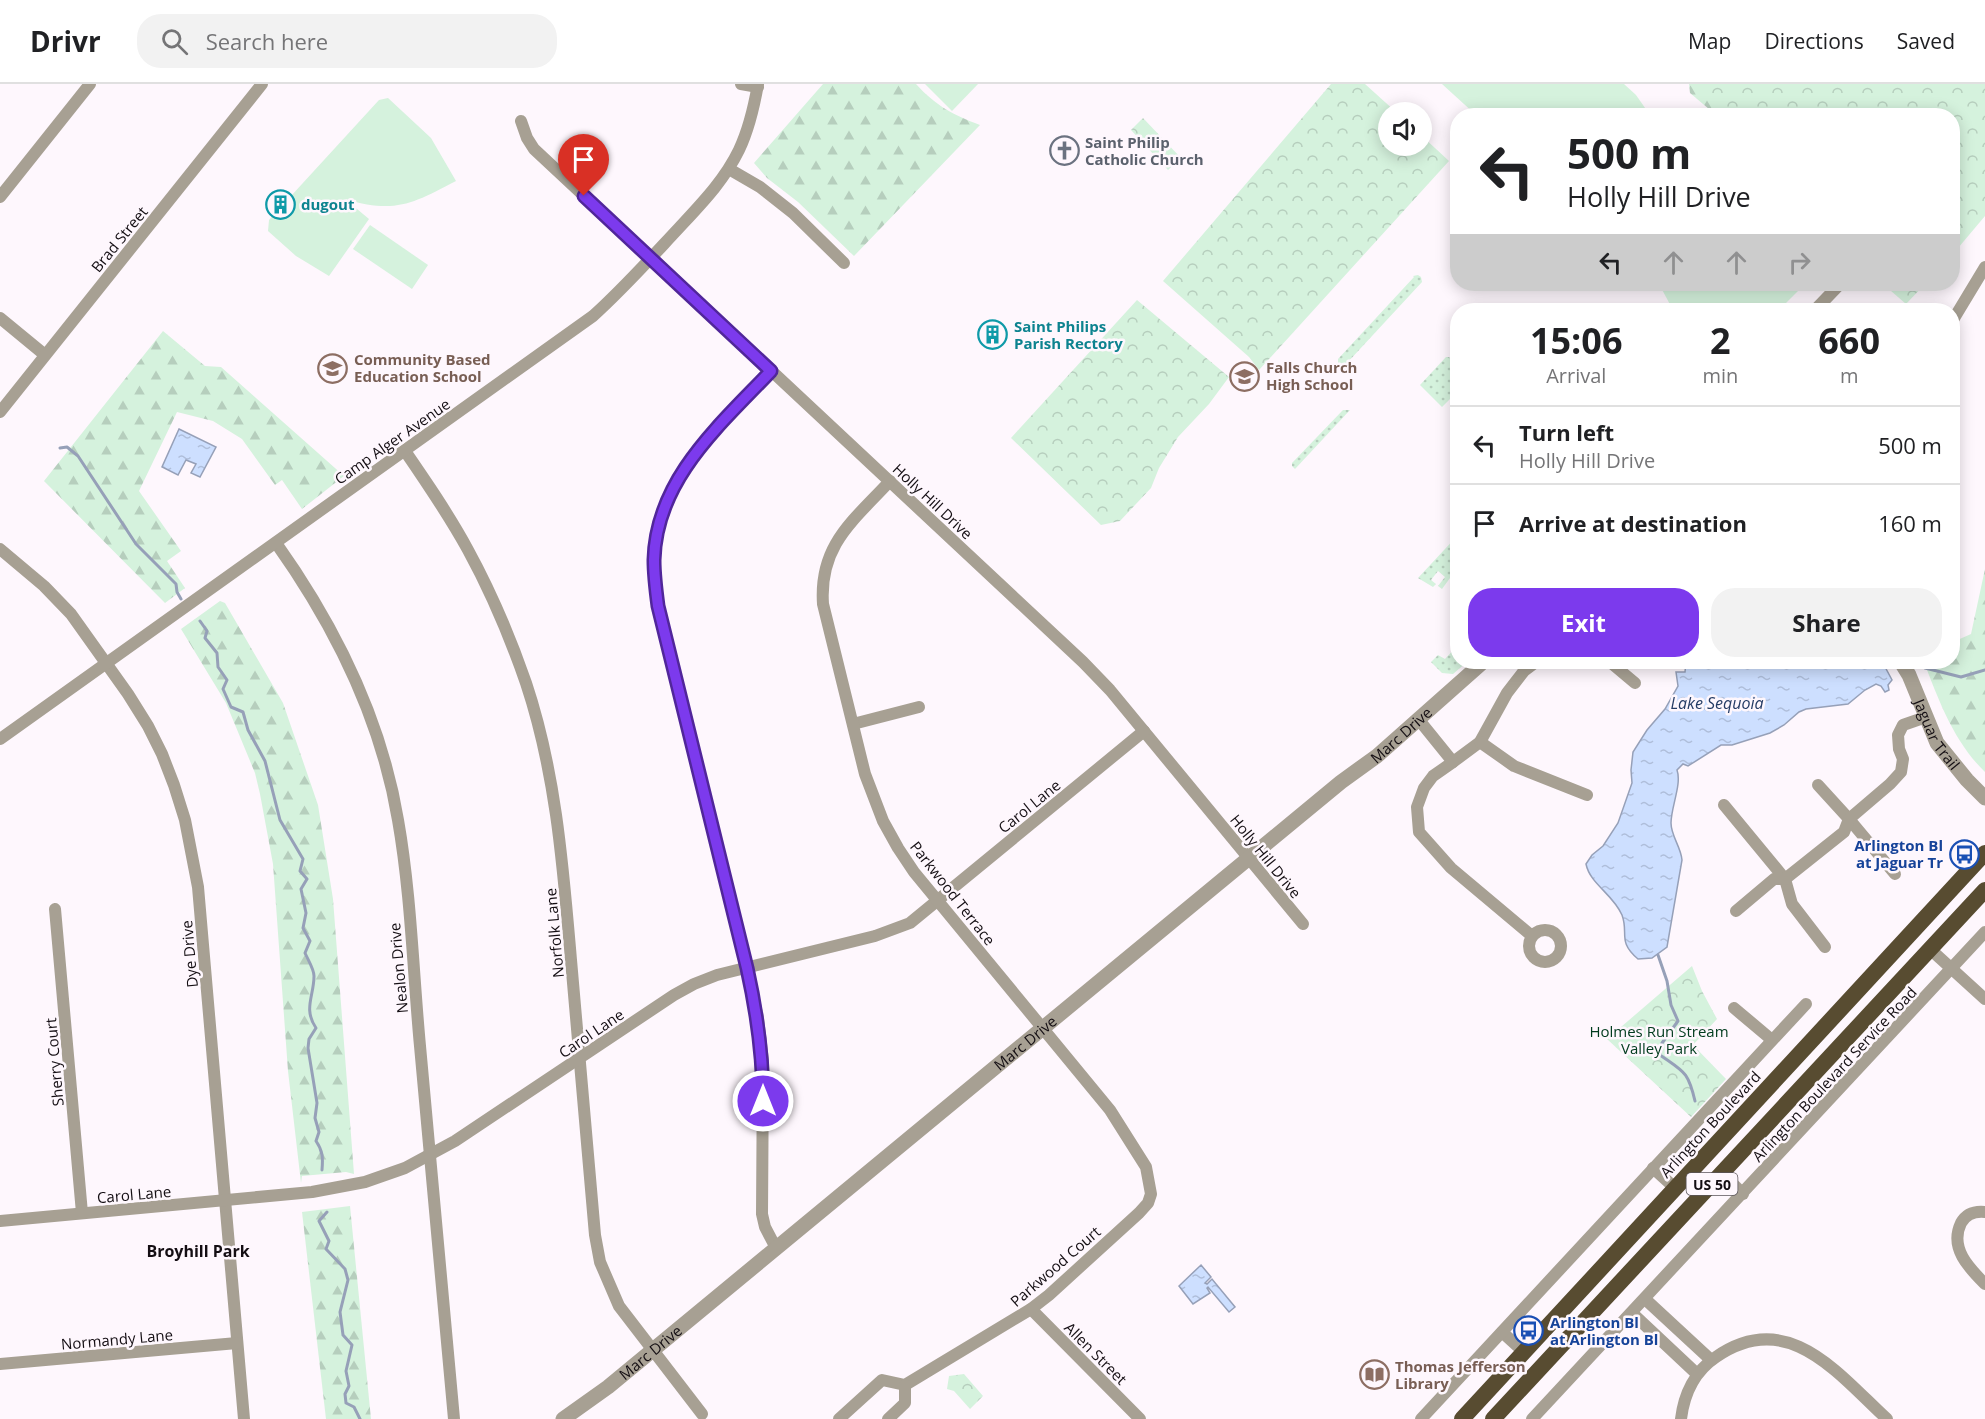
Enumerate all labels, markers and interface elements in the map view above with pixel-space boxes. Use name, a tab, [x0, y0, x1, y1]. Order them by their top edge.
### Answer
search box	[137, 14, 557, 68]
text: Drivr	[30, 22, 101, 60]
icon: search	[158, 25, 191, 58]
text: Search here	[206, 26, 328, 56]
text: Map	[1688, 27, 1731, 55]
text: Directions	[1764, 27, 1864, 55]
text: Saved	[1897, 27, 1955, 55]
map controls	[1378, 102, 1432, 156]
button: sound	[1378, 102, 1432, 156]
text: 500 m	[1567, 124, 1691, 181]
place label: Saint Philip Catholic Church	[1085, 132, 1204, 169]
icon: left	[1468, 132, 1546, 210]
pin	[558, 134, 609, 196]
church icon: Saint Philip Catholic Church	[1048, 135, 1080, 167]
icon: arrive	[567, 143, 600, 176]
text: Holly Hill Drive	[1567, 178, 1751, 215]
building icon: dugout	[264, 188, 296, 220]
place label: dugout	[301, 194, 355, 214]
street label: Brad Street	[86, 202, 152, 276]
icon: left	[1594, 246, 1627, 279]
icon: ahead	[1657, 246, 1690, 279]
icon: ahead	[1720, 246, 1753, 279]
icon: right	[1783, 246, 1816, 279]
place label: Saint Philips Parish Rectory	[1014, 316, 1123, 353]
text: 15:06	[1530, 316, 1623, 365]
text: 2	[1710, 316, 1731, 365]
text: 660	[1818, 316, 1880, 365]
building icon: Saint Philips Parish Rectory	[977, 319, 1009, 351]
place label: Community Based Education School	[354, 349, 491, 386]
school or university icon: Community Based Education School	[317, 352, 349, 384]
place label: Falls Church High School	[1266, 357, 1357, 394]
school or university icon: Falls Church High School	[1229, 360, 1261, 392]
text: Arrival	[1546, 362, 1606, 389]
text: min	[1702, 362, 1738, 389]
text: m	[1840, 362, 1858, 389]
street label: Camp Alger Avenue	[330, 394, 454, 488]
text: Turn left	[1519, 417, 1614, 447]
icon: left	[1468, 429, 1501, 462]
text: 500 m	[1878, 430, 1942, 460]
text: Holly Hill Drive	[1519, 447, 1655, 474]
street label: Holly Hill Drive	[889, 459, 977, 543]
icon: arrive	[1468, 507, 1501, 540]
text: Arrive at destination	[1519, 508, 1747, 538]
text: 160 m	[1878, 508, 1942, 538]
button: Exit	[1468, 588, 1699, 657]
button: Share	[1711, 588, 1942, 657]
water label: Lake Sequoia	[1670, 692, 1764, 714]
street label: Jaguar Trail	[1909, 694, 1965, 774]
street label: Marc Drive	[1366, 702, 1436, 767]
street label: Carol Lane	[994, 775, 1064, 837]
street label: Holly Hill Drive	[1226, 810, 1306, 902]
place label: Arlington Bl at Jaguar Tr	[1854, 835, 1943, 872]
street label: Parkwood Terrace	[906, 837, 1000, 949]
bus stop icon: Arlington Bl at Jaguar Tr	[1948, 838, 1980, 870]
street label: Norfolk Lane	[540, 887, 568, 979]
street label: Dye Drive	[176, 920, 202, 988]
street label: Nealon Drive	[384, 922, 412, 1014]
street label: Arlington Boulevard Service Road	[1747, 982, 1921, 1166]
street label: Carol Lane	[555, 1004, 627, 1062]
street label: Marc Drive	[989, 1011, 1061, 1075]
street label: Sherry Court	[40, 1017, 68, 1107]
park label: Holmes Run Stream Valley Park	[1589, 1021, 1729, 1058]
street label: Arlington Boulevard	[1655, 1066, 1765, 1182]
position arrow	[731, 1069, 795, 1133]
road number: US 50	[1686, 1173, 1738, 1195]
street label: Carol Lane	[96, 1181, 172, 1207]
street label: Parkwood Court	[1006, 1221, 1104, 1311]
district label: Broyhill Park	[146, 1240, 250, 1262]
place label: Arlington Bl at Arlington Bl	[1550, 1312, 1658, 1349]
bus stop icon: Arlington Bl at Arlington Bl	[1513, 1315, 1545, 1347]
street label: Allen Street	[1060, 1317, 1132, 1389]
street label: Marc Drive	[615, 1320, 686, 1384]
street label: Normandy Lane	[60, 1324, 174, 1354]
place label: Thomas Jefferson Library	[1395, 1356, 1526, 1393]
library icon: Thomas Jefferson Library	[1358, 1359, 1390, 1391]

